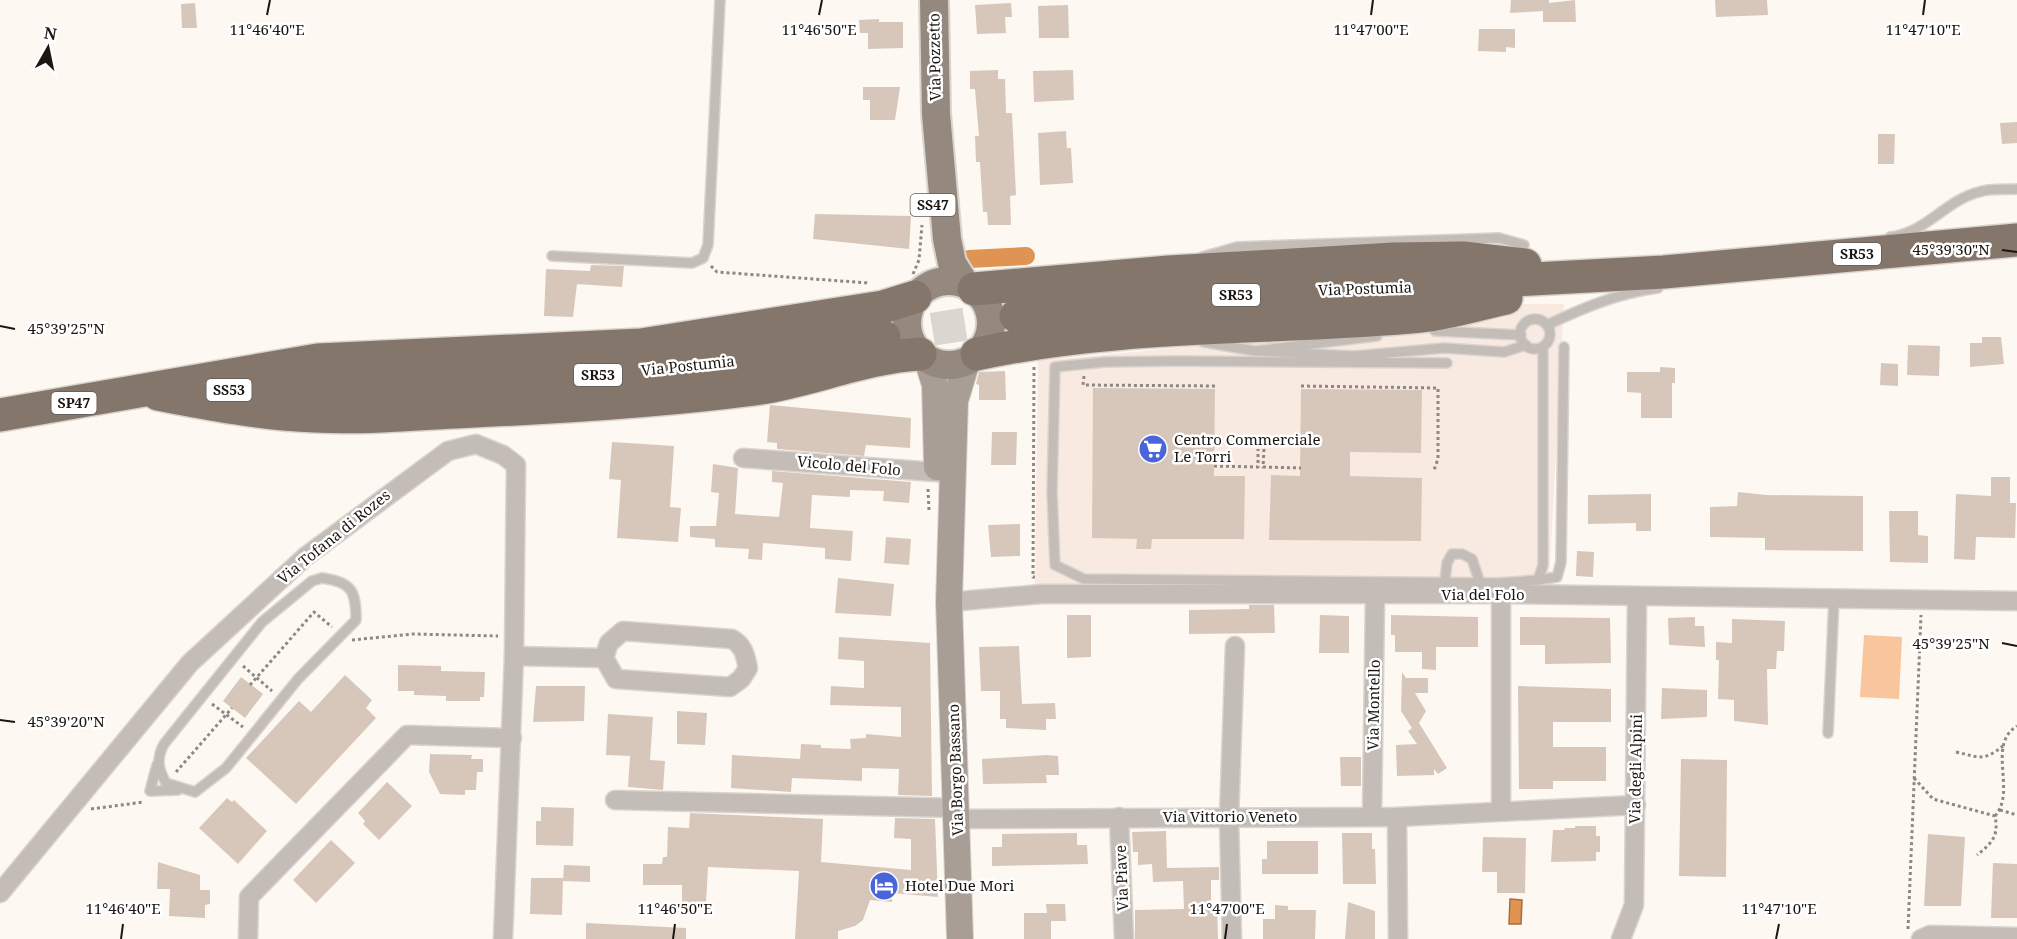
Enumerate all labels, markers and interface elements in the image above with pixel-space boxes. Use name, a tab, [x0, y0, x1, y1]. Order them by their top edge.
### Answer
street label: Via Pozzetto	[923, 13, 945, 101]
north arrow	[18, 18, 78, 78]
text: 11°46'40"E	[229, 19, 305, 39]
text: 11°46'50"E	[781, 19, 857, 39]
text: 11°47'00"E	[1333, 19, 1409, 39]
text: 11°47'10"E	[1885, 19, 1961, 39]
text: N	[42, 21, 59, 45]
road number: SS47	[910, 194, 956, 216]
text: 45°39'30"N	[1912, 239, 1990, 259]
road number: SR53	[1833, 243, 1881, 265]
street label: Via Postumia	[1318, 276, 1412, 300]
road number: SR53	[1212, 284, 1260, 306]
text: 45°39'25"N	[27, 318, 105, 338]
street label: Via Postumia	[640, 350, 736, 380]
road number: SR53	[574, 364, 622, 386]
road number: SS53	[206, 379, 252, 401]
road number: SP47	[52, 392, 97, 414]
place label: Centro Commerciale Le Torri	[1174, 429, 1320, 466]
supermarket icon: Centro Commerciale Le Torri	[1137, 433, 1169, 465]
street label: Vicolo del Folo	[796, 451, 902, 480]
street label: Via Tofana di Rozes	[273, 484, 394, 588]
street label: Via del Folo	[1441, 584, 1525, 604]
text: 45°39'25"N	[1912, 633, 1990, 653]
street label: Via Montello	[1362, 659, 1384, 751]
street label: Via Borgo Bassano	[943, 704, 967, 836]
text: 45°39'20"N	[27, 711, 105, 731]
street label: Via degli Alpini	[1624, 714, 1646, 824]
street label: Via Vittorio Veneto	[1163, 806, 1297, 826]
street label: Via Piave	[1110, 845, 1132, 912]
hotel icon: Hotel Due Mori	[868, 870, 900, 902]
place label: Hotel Due Mori	[905, 875, 1015, 895]
text: 11°46'40"E	[85, 898, 161, 918]
text: 11°46'50"E	[637, 898, 713, 918]
text: 11°47'00"E	[1189, 898, 1265, 918]
text: 11°47'10"E	[1741, 898, 1817, 918]

